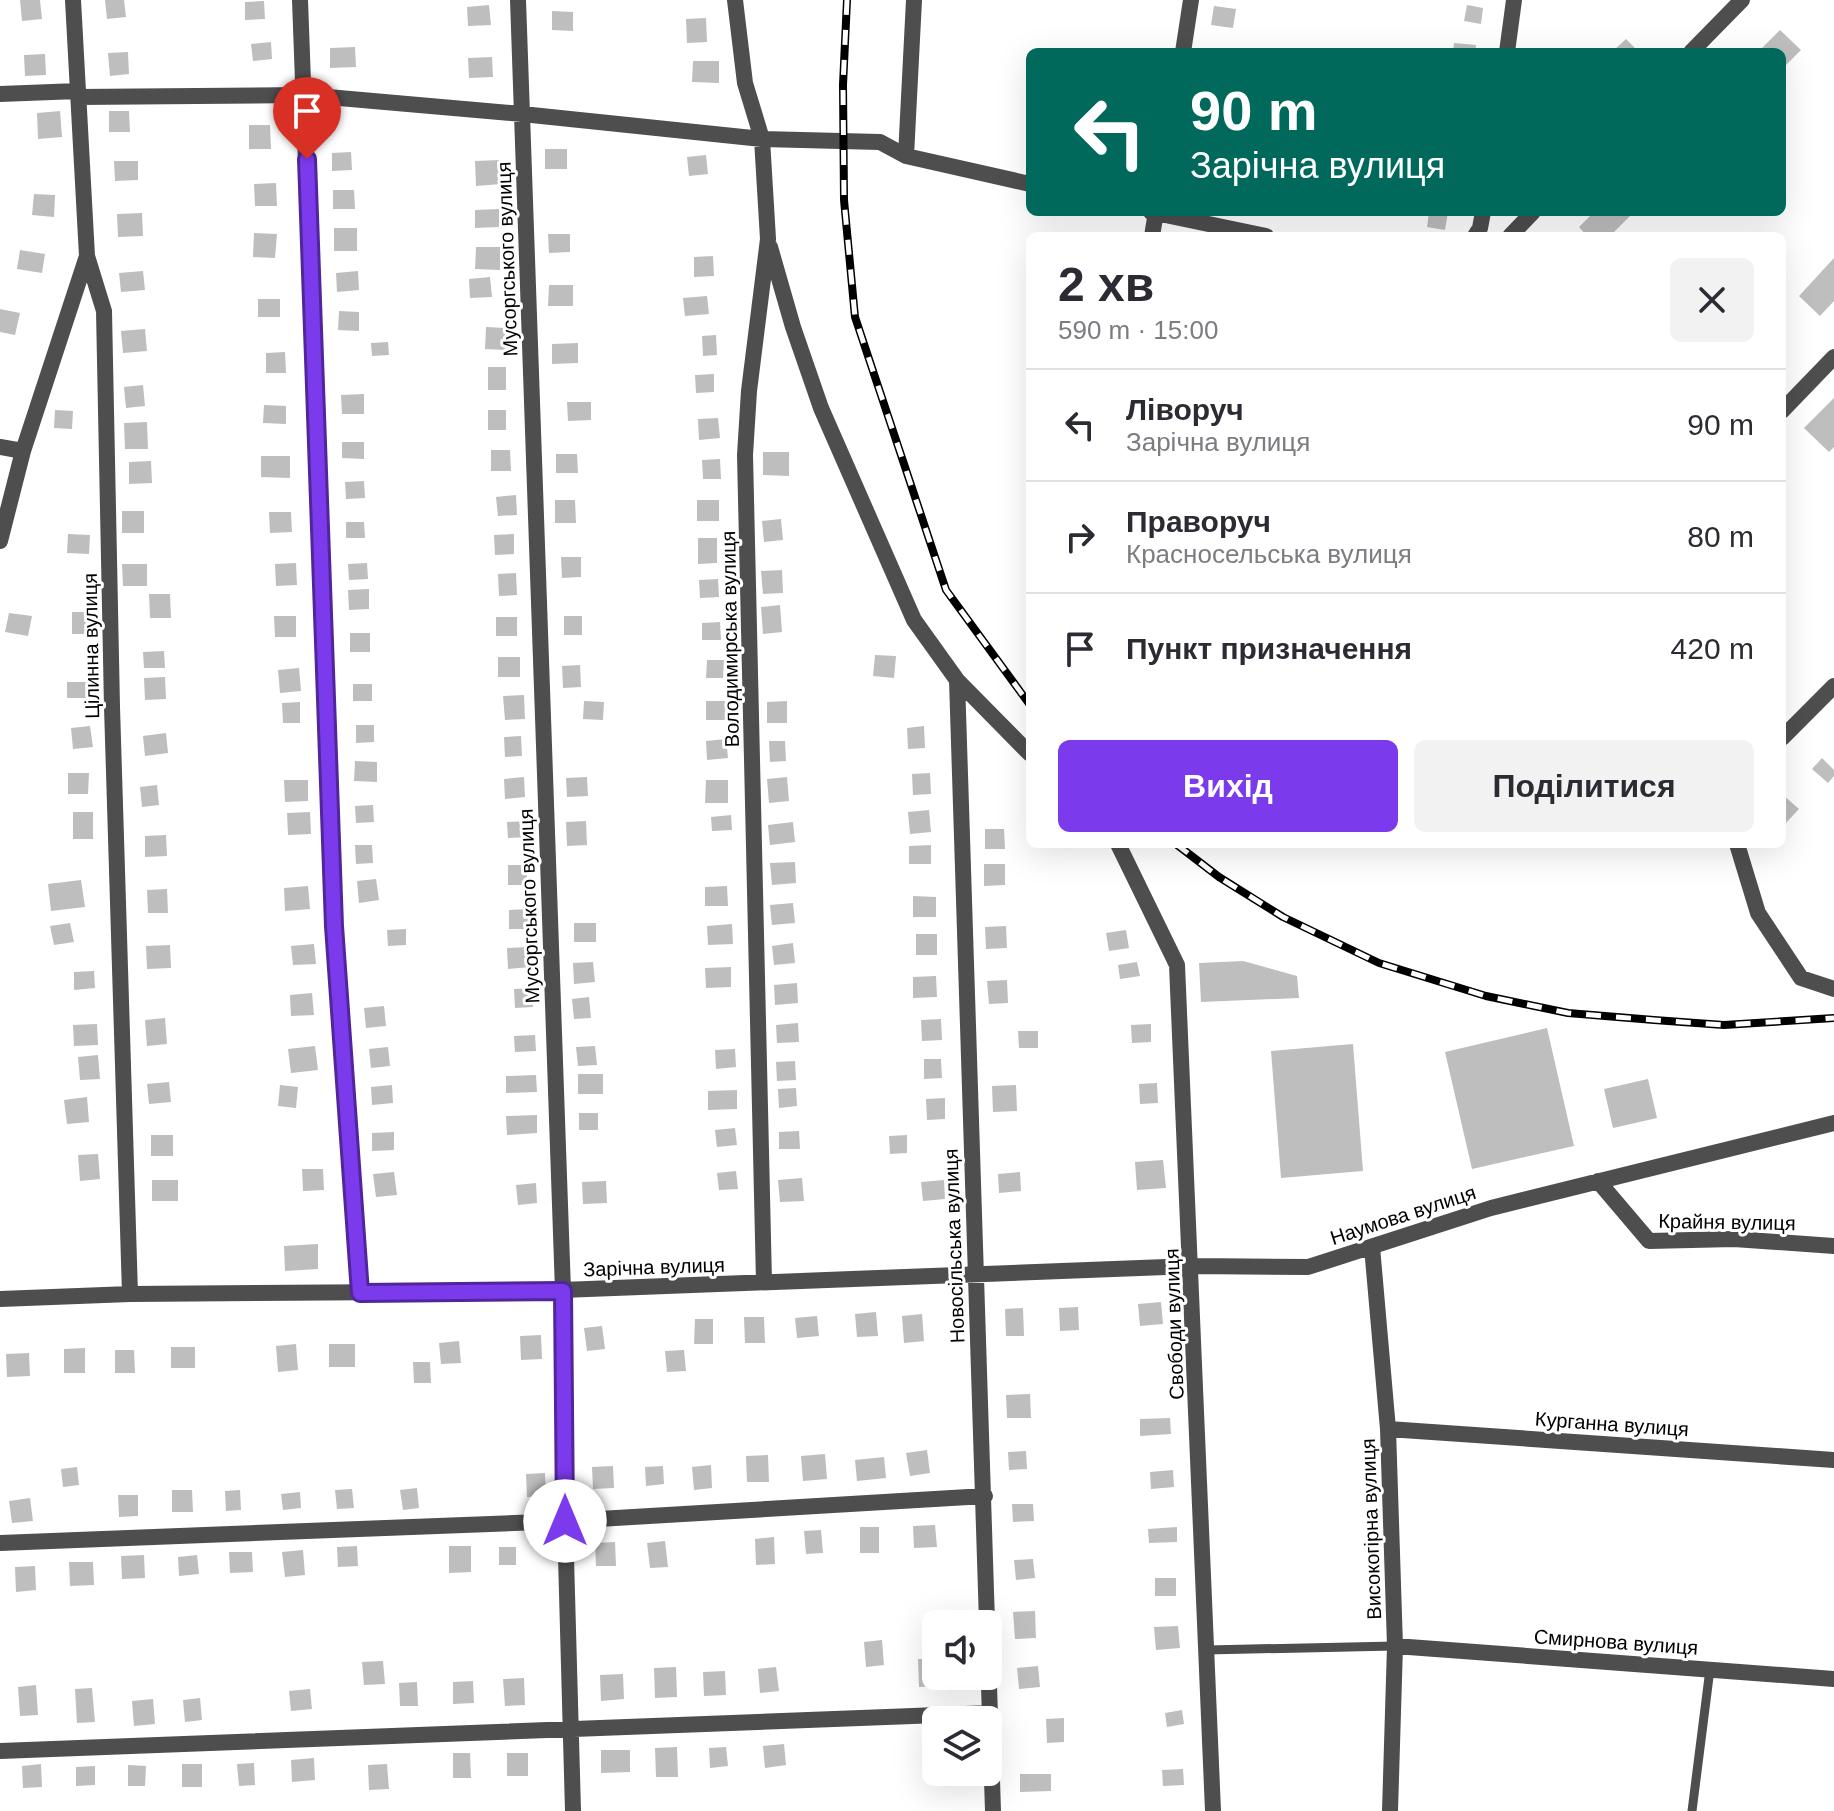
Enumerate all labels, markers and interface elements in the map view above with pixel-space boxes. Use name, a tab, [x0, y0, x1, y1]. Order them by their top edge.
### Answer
pin	[273, 77, 341, 159]
text: 90 m	[1190, 79, 1318, 142]
icon: left	[1058, 80, 1162, 184]
icon: arrive	[285, 89, 329, 133]
text: Зарічна вулиця	[1190, 145, 1445, 186]
street label: Мусоргського вулиця	[493, 161, 521, 357]
text: 2 хв	[1058, 258, 1154, 311]
button: close	[1670, 258, 1754, 342]
text: 590 m · 15:00	[1058, 315, 1218, 345]
text: Ліворуч	[1126, 393, 1244, 426]
icon: left	[1058, 403, 1102, 447]
text: 90 m	[1687, 408, 1754, 441]
text: Зарічна вулиця	[1126, 427, 1310, 457]
text: Праворуч	[1126, 505, 1271, 538]
icon: right	[1058, 515, 1102, 559]
text: 80 m	[1687, 520, 1754, 553]
street label: Володимирська вулиця	[717, 530, 743, 748]
text: Красносельська вулиця	[1126, 539, 1412, 569]
street label: Цілинна вулиця	[79, 573, 103, 719]
icon: arrive	[1058, 627, 1102, 671]
text: Пункт призначення	[1126, 632, 1412, 665]
text: 420 m	[1671, 632, 1754, 665]
button: Вихід	[1058, 740, 1398, 832]
button: Поділитися	[1414, 740, 1754, 832]
street label: Мусоргського вулиця	[515, 808, 543, 1004]
street label: Новосільська вулиця	[940, 1148, 968, 1344]
street label: Наумова вулиця	[1327, 1181, 1479, 1249]
street label: Крайня вулиця	[1658, 1210, 1796, 1234]
street label: Свободи вулиця	[1160, 1248, 1188, 1400]
street label: Зарічна вулиця	[583, 1254, 725, 1280]
street label: Курганна вулиця	[1534, 1408, 1690, 1440]
street label: Високогірна вулиця	[1357, 1438, 1385, 1620]
position arrow	[523, 1479, 607, 1563]
map controls	[922, 1610, 1002, 1786]
button: sound	[922, 1610, 1002, 1690]
street label: Смирнова вулиця	[1533, 1625, 1699, 1659]
button: layers	[922, 1706, 1002, 1786]

